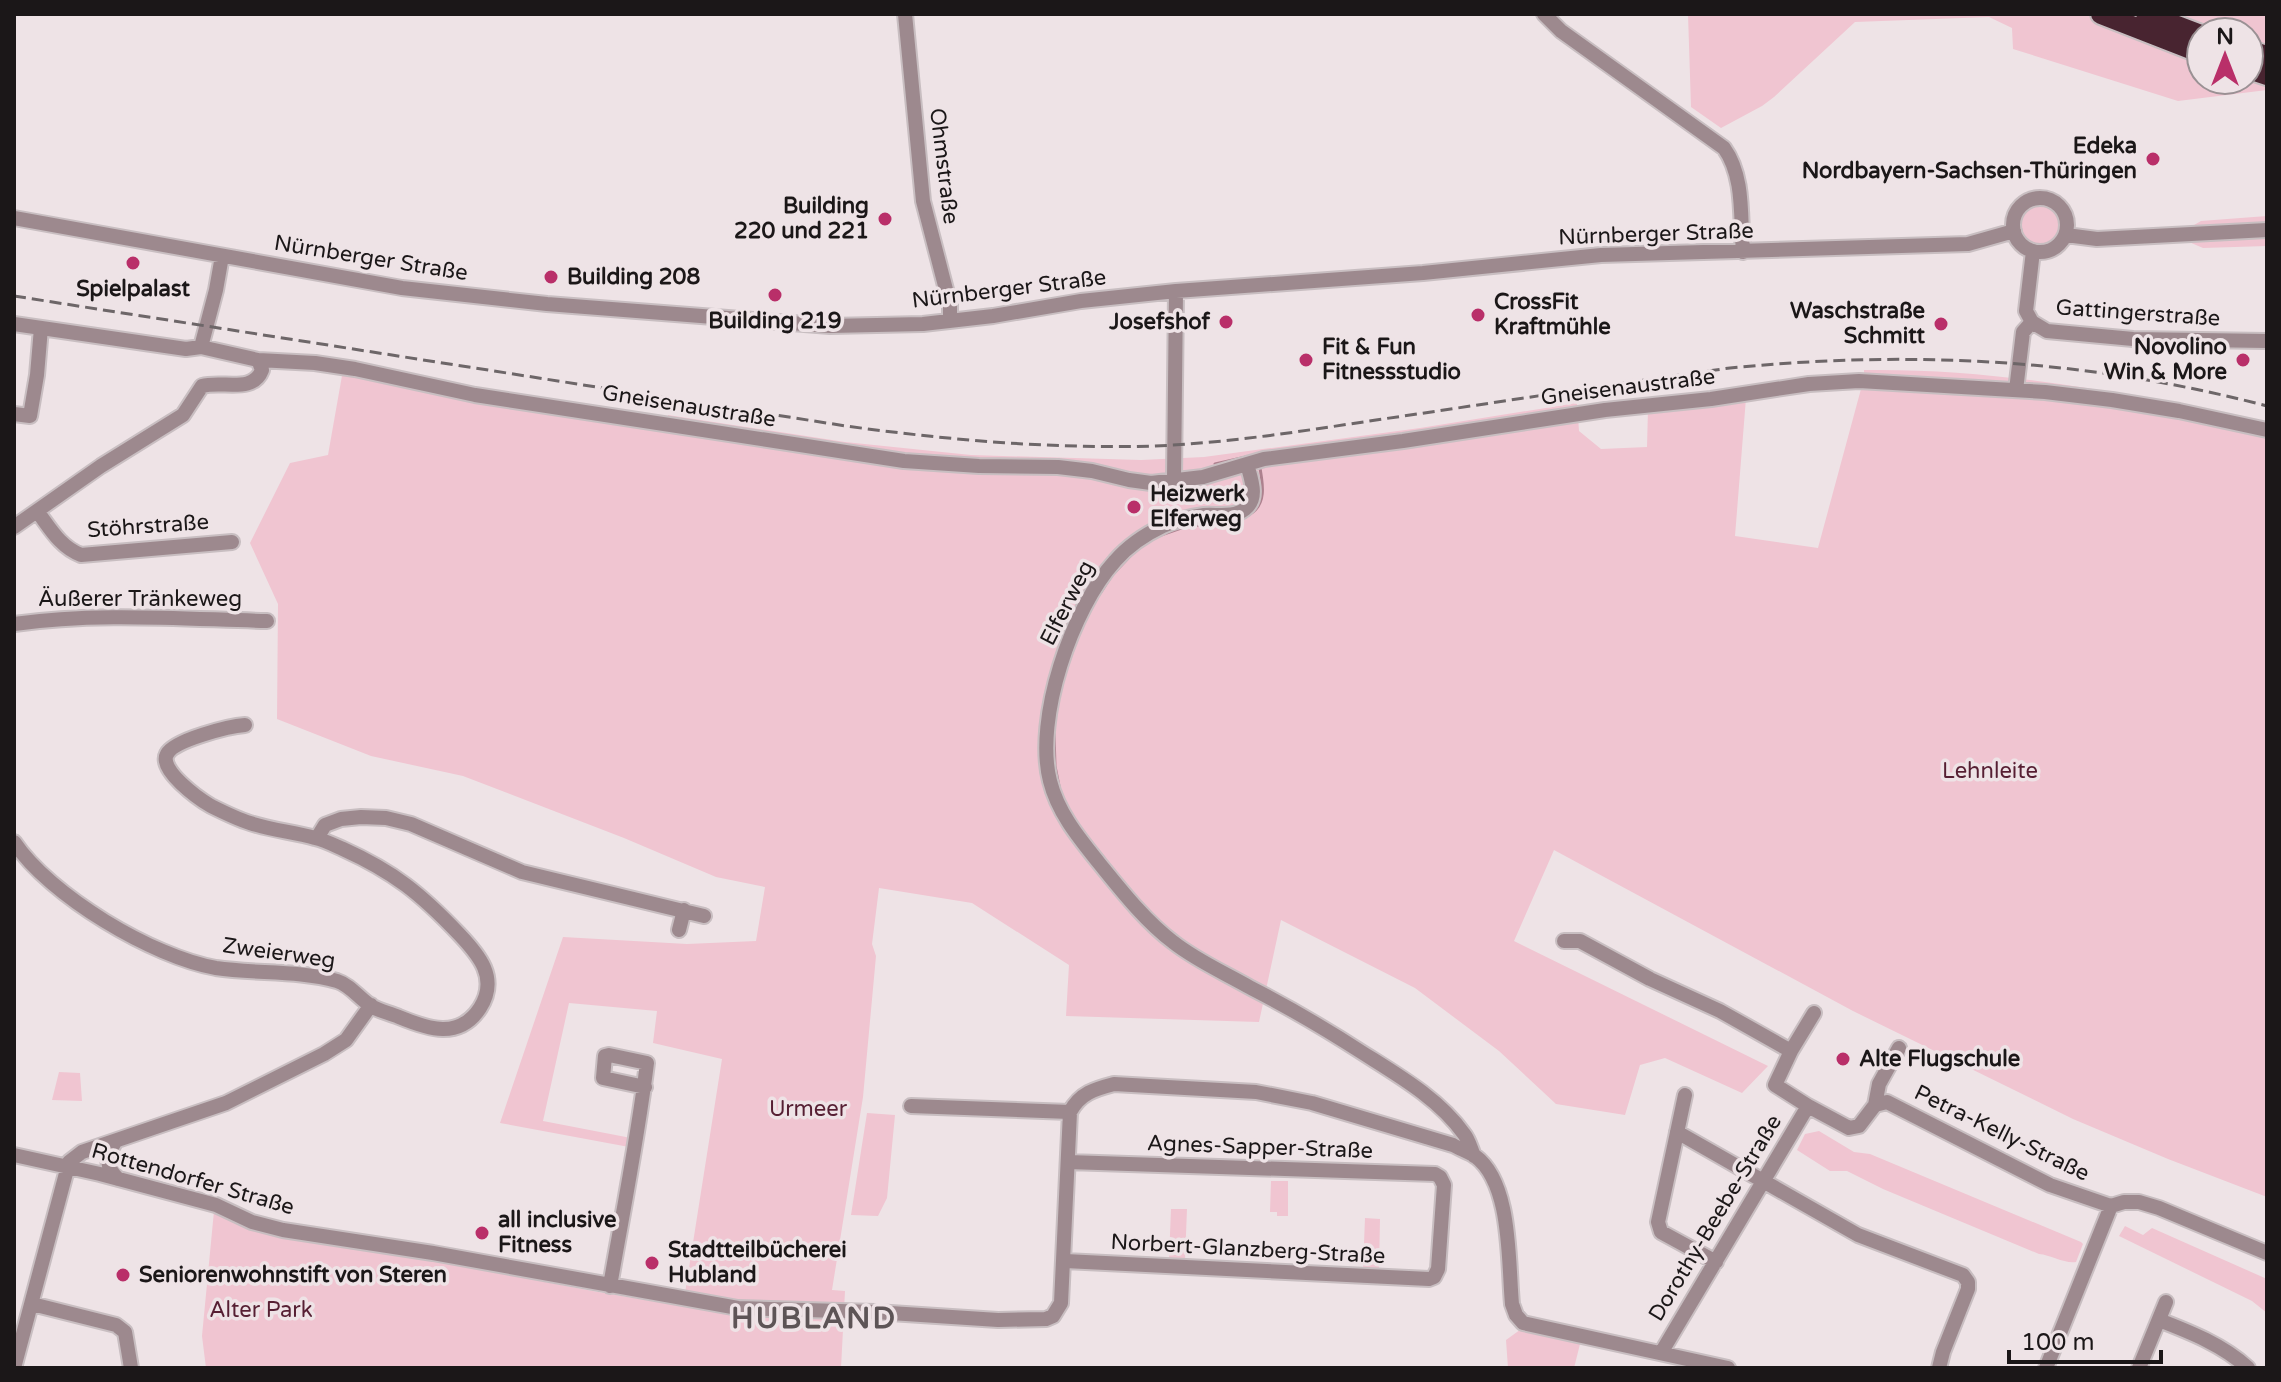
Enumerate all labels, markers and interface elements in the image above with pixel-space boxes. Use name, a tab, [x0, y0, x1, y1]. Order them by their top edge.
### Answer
north arrow	[2185, 16, 2265, 96]
text: N	[2216, 24, 2234, 50]
street label: Ohmstraße	[924, 106, 964, 226]
place label: Edeka Nordbayern-Sachsen-Thüringen	[1802, 133, 2137, 184]
marker: Edeka Nordbayern-Sachsen-Thüringen	[2144, 150, 2162, 168]
place label: Building 220 und 221	[734, 193, 869, 244]
marker: Building 220 und 221	[876, 210, 894, 228]
street label: Nürnberger Straße	[1558, 218, 1754, 250]
street label: Nürnberger Straße	[272, 230, 470, 286]
marker: Spielpalast	[124, 254, 142, 272]
place label: Building 208	[567, 264, 700, 290]
street label: Nürnberger Straße	[910, 264, 1108, 314]
marker: Building 208	[542, 268, 560, 286]
place label: Spielpalast	[76, 276, 190, 302]
marker: Building 219	[766, 286, 784, 304]
place label: CrossFit Kraftmühle	[1494, 289, 1611, 340]
street label: Gattingerstraße	[2055, 294, 2221, 332]
place label: Waschstraße Schmitt	[1790, 298, 1926, 349]
marker: CrossFit Kraftmühle	[1469, 306, 1487, 324]
place label: Building 219	[708, 308, 842, 334]
place label: Josefshof	[1108, 309, 1211, 335]
marker: Josefshof	[1217, 313, 1235, 331]
marker: Waschstraße Schmitt	[1932, 315, 1950, 333]
place label: Fit & Fun Fitnessstudio	[1322, 334, 1461, 385]
place label: Novolino Win & More	[2104, 334, 2227, 385]
marker: Fit & Fun Fitnessstudio	[1297, 351, 1315, 369]
marker: Novolino Win & More	[2234, 351, 2252, 369]
street label: Gneisenaustraße	[1539, 363, 1717, 411]
street label: Gneisenaustraße	[600, 379, 778, 433]
place label: Heizwerk Elferweg	[1150, 481, 1245, 532]
marker: Heizwerk Elferweg	[1125, 498, 1143, 516]
street label: Stöhrstraße	[86, 509, 210, 543]
street label: Elferweg	[1035, 556, 1099, 650]
street label: Äußerer Tränkeweg	[38, 586, 242, 612]
park label: Lehnleite	[1942, 758, 2038, 784]
street label: Zweierweg	[221, 932, 337, 974]
place label: Alte Flugschule	[1859, 1046, 2020, 1072]
marker: Alte Flugschule	[1834, 1050, 1852, 1068]
street label: Petra-Kelly-Straße	[1910, 1079, 2094, 1187]
park label: Urmeer	[769, 1096, 848, 1122]
street label: Dorothy-Beebe-Straße	[1643, 1110, 1787, 1326]
street label: Agnes-Sapper-Straße	[1147, 1130, 1373, 1164]
street label: Rottendorfer Straße	[89, 1138, 297, 1220]
place label: all inclusive Fitness	[498, 1207, 617, 1258]
marker: all inclusive Fitness	[473, 1224, 491, 1242]
street label: Norbert-Glanzberg-Straße	[1110, 1229, 1386, 1269]
place label: Stadtteilbücherei Hubland	[668, 1237, 847, 1288]
marker: Stadtteilbücherei Hubland	[643, 1254, 661, 1272]
place label: Seniorenwohnstift von Steren	[139, 1262, 447, 1288]
marker: Seniorenwohnstift von Steren	[114, 1266, 132, 1284]
park label: Alter Park	[209, 1297, 313, 1323]
district label: HUBLAND	[731, 1300, 897, 1337]
scale bar	[2009, 1314, 2161, 1364]
text: 100 m	[2021, 1328, 2095, 1357]

